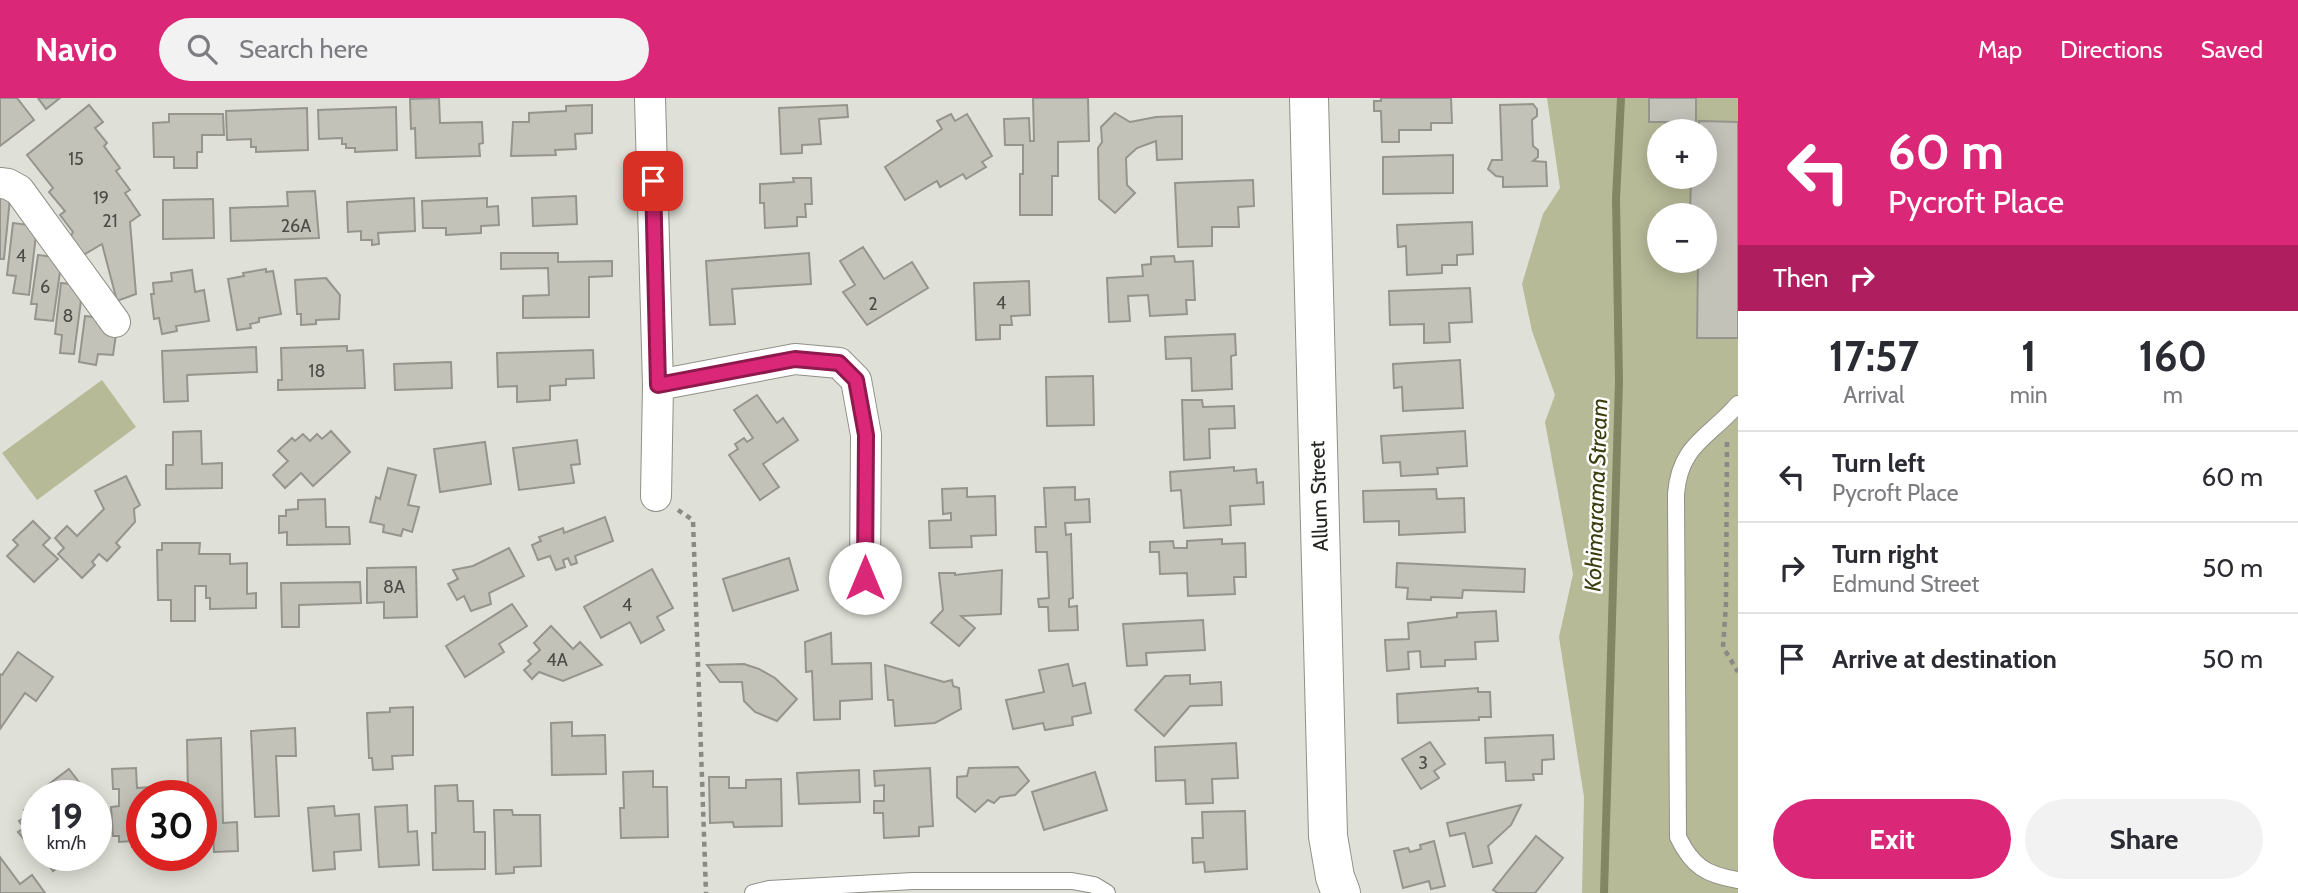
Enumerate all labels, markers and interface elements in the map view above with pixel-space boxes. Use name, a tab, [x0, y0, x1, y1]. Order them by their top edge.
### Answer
search box	[159, 18, 649, 81]
text: Navio	[35, 29, 117, 69]
icon: search	[183, 30, 221, 68]
text: Search here	[239, 33, 368, 65]
text: Map	[1978, 35, 2022, 64]
text: Directions	[2060, 35, 2163, 64]
text: Saved	[2201, 35, 2263, 64]
map controls	[1647, 119, 1717, 273]
button: +	[1647, 119, 1717, 189]
text: 60 m	[1888, 122, 2004, 181]
icon: left	[1773, 126, 1864, 217]
house number: 15	[68, 148, 84, 170]
pin	[623, 151, 683, 211]
icon: arrive	[634, 162, 672, 200]
text: Pycroft Place	[1888, 182, 2064, 221]
house number: 19	[93, 187, 109, 209]
button: −	[1647, 203, 1717, 273]
house number: 21	[102, 210, 118, 232]
house number: 26A	[281, 215, 311, 237]
house number: 4	[16, 245, 26, 267]
icon: right	[1843, 259, 1881, 297]
text: Then	[1773, 262, 1829, 294]
house number: 6	[40, 276, 50, 298]
house number: 4	[996, 292, 1006, 314]
house number: 2	[868, 293, 878, 315]
house number: 8	[63, 305, 73, 327]
text: 17:57	[1829, 330, 1919, 382]
text: 1	[2021, 330, 2036, 382]
text: 160	[2138, 330, 2207, 382]
house number: 18	[309, 360, 325, 382]
text: Arrival	[1843, 381, 1904, 409]
text: min	[2010, 381, 2048, 409]
text: m	[2163, 381, 2183, 409]
water label: Kohimarama Stream	[1579, 398, 1613, 592]
street label: Allum Street	[1304, 440, 1333, 552]
text: Turn left	[1832, 447, 1925, 479]
icon: left	[1773, 458, 1811, 496]
text: 60 m	[2201, 461, 2263, 493]
text: Pycroft Place	[1832, 479, 1959, 507]
text: Turn right	[1832, 538, 1938, 570]
position arrow	[828, 541, 902, 615]
icon: right	[1773, 549, 1811, 587]
text: 50 m	[2202, 552, 2263, 584]
text: Edmund Street	[1832, 570, 1979, 598]
house number: 8A	[383, 576, 405, 598]
house number: 4	[622, 594, 632, 616]
icon: arrive	[1773, 640, 1811, 678]
text: Arrive at destination	[1832, 643, 2057, 675]
text: 50 m	[2202, 643, 2263, 675]
house number: 4A	[546, 649, 568, 671]
house number: 3	[1418, 752, 1428, 774]
speed limit sign: 30	[126, 780, 217, 871]
text: 19	[50, 795, 83, 838]
button: Exit	[1773, 799, 2011, 879]
button: Share	[2025, 799, 2263, 879]
text: km/h	[47, 832, 86, 854]

